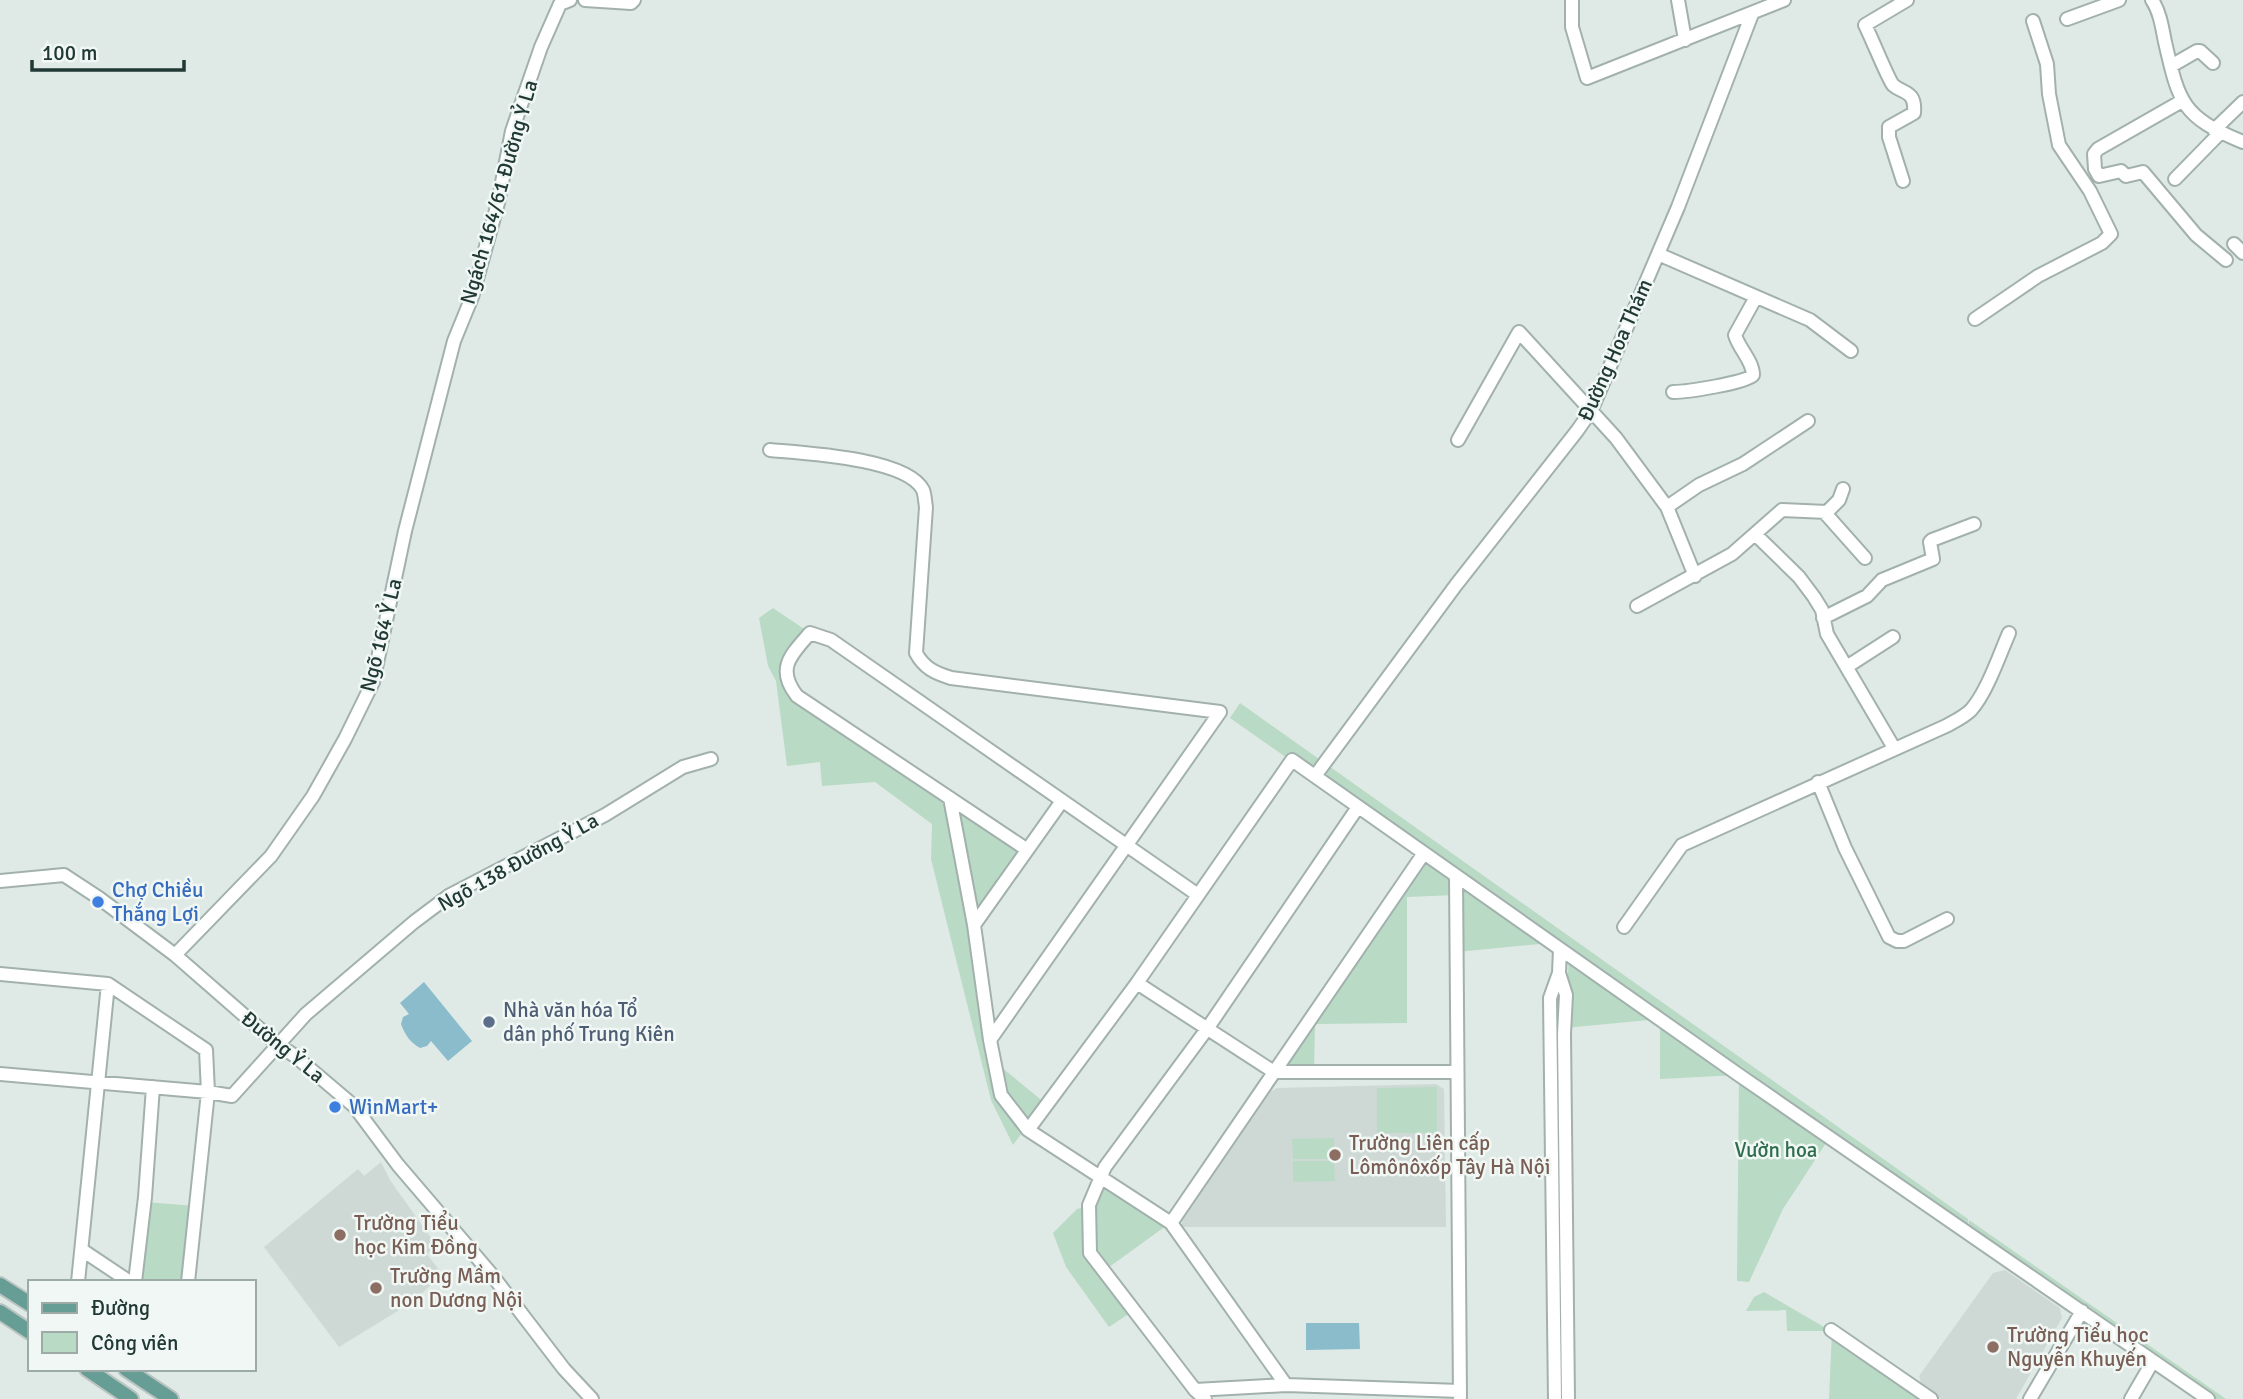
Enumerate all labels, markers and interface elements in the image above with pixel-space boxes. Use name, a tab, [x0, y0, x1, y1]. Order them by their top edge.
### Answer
scale bar	[32, 28, 184, 72]
text: 100 m	[42, 40, 97, 66]
street label: Ngách 164/61 Đường Ỷ La	[454, 77, 544, 307]
street label: Đường Hoa Thám	[1572, 275, 1658, 425]
street label: Ngõ 164 Ỷ La	[353, 575, 408, 694]
street label: Ngõ 138 Đường Ỷ La	[433, 806, 603, 917]
place label: Chợ Chiều Thắng Lợi	[112, 877, 203, 927]
marker: Chợ Chiều Thắng Lợi	[90, 894, 106, 910]
place label: Nhà văn hóa Tổ dân phố Trung Kiên	[503, 996, 675, 1047]
street label: Đường Ỷ La	[236, 1005, 331, 1089]
marker: Nhà văn hóa Tổ dân phố Trung Kiên	[481, 1014, 497, 1030]
place label: WinMart+	[349, 1094, 438, 1120]
marker: WinMart+	[327, 1099, 343, 1115]
place label: Trường Liên cấp Lômônôxốp Tây Hà Nội	[1349, 1130, 1550, 1180]
park label: Vườn hoa	[1735, 1137, 1818, 1163]
marker: Trường Liên cấp Lômônôxốp Tây Hà Nội	[1327, 1147, 1343, 1163]
place label: Trường Tiểu học Kim Đồng	[354, 1209, 478, 1260]
marker: Trường Tiểu học Kim Đồng	[332, 1227, 348, 1243]
place label: Trường Mầm non Dương Nội	[390, 1263, 523, 1313]
legend	[28, 1280, 256, 1371]
marker: Trường Mầm non Dương Nội	[368, 1280, 384, 1296]
text: Đường	[91, 1295, 150, 1321]
place label: Trường Tiểu học Nguyễn Khuyến	[2007, 1321, 2149, 1372]
text: Công viên	[91, 1330, 179, 1356]
marker: Trường Tiểu học Nguyễn Khuyến	[1985, 1339, 2001, 1355]

